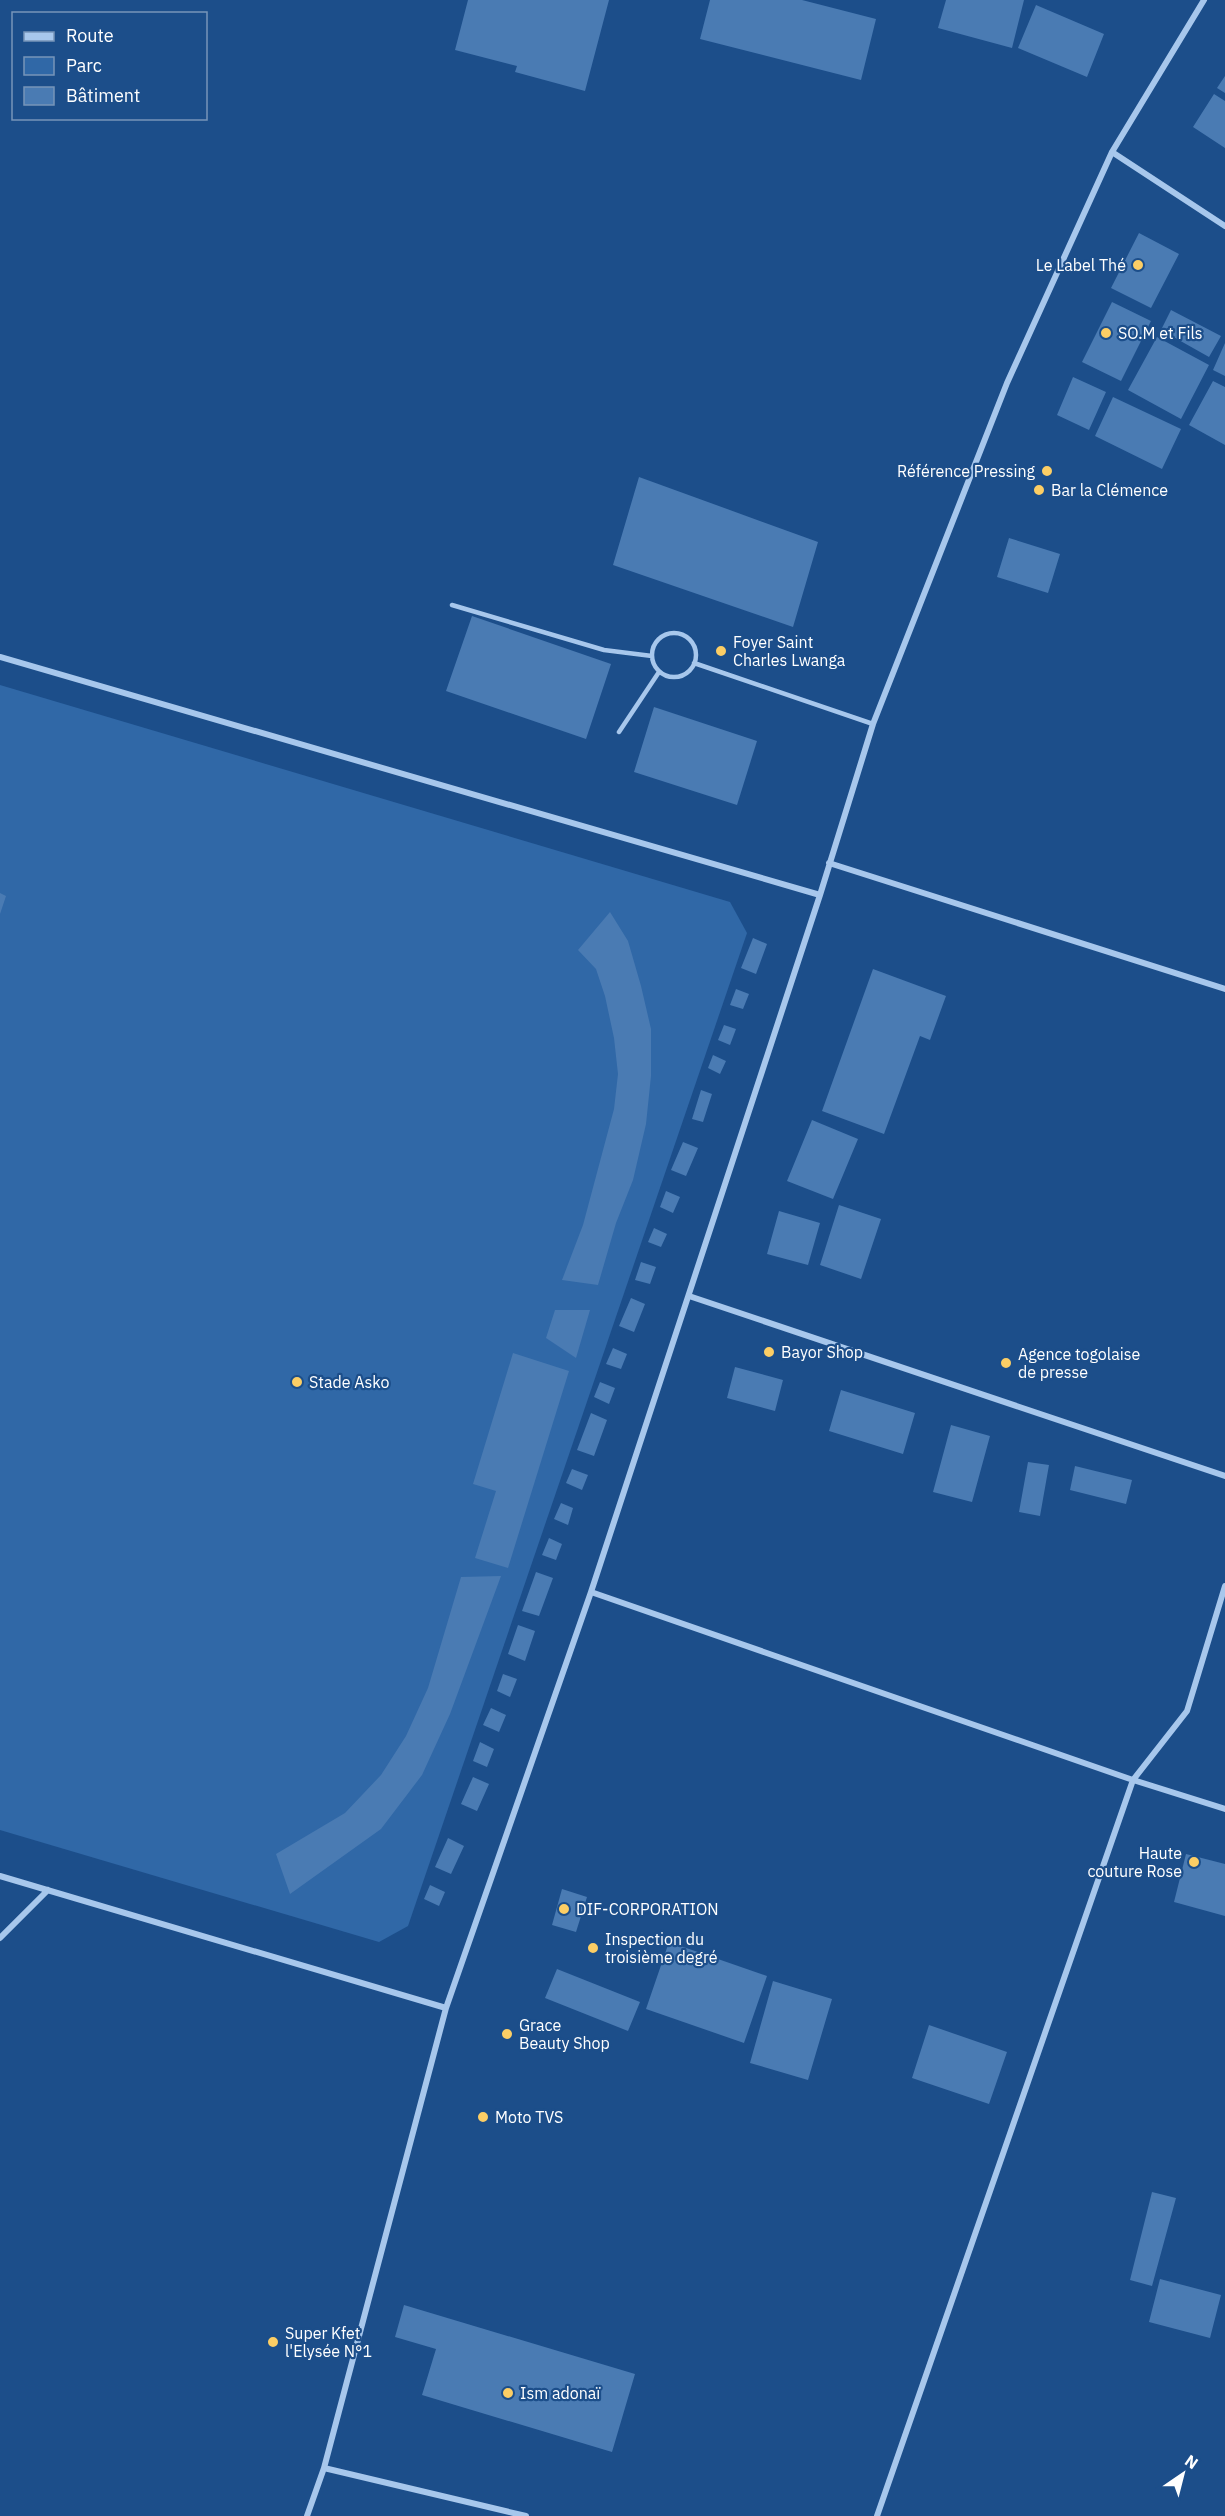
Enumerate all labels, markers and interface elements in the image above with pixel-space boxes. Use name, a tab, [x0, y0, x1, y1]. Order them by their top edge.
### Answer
legend	[12, 12, 207, 120]
text: Route	[66, 24, 114, 47]
text: Parc	[66, 54, 102, 77]
text: Bâtiment	[66, 84, 140, 107]
place label: Le Label Thé	[1036, 255, 1126, 275]
marker: Le Label Thé	[1131, 258, 1145, 272]
place label: SO.M et Fils	[1118, 323, 1203, 343]
marker: SO.M et Fils	[1099, 326, 1113, 340]
place label: Référence Pressing	[897, 461, 1036, 481]
marker: Référence Pressing	[1040, 464, 1054, 478]
place label: Bar la Clémence	[1051, 480, 1168, 500]
marker: Bar la Clémence	[1032, 483, 1046, 497]
place label: Foyer Saint Charles Lwanga	[733, 632, 846, 670]
marker: Foyer Saint Charles Lwanga	[714, 644, 728, 658]
place label: Bayor Shop	[781, 1342, 863, 1362]
place label: Agence togolaise de presse	[1018, 1344, 1141, 1382]
marker: Bayor Shop	[762, 1345, 776, 1359]
marker: Agence togolaise de presse	[999, 1356, 1013, 1370]
place label: Stade Asko	[309, 1372, 390, 1392]
marker: Stade Asko	[290, 1375, 304, 1389]
place label: Haute couture Rose	[1087, 1843, 1182, 1881]
marker: Haute couture Rose	[1187, 1855, 1201, 1869]
place label: DIF-CORPORATION	[576, 1899, 719, 1919]
marker: DIF-CORPORATION	[557, 1902, 571, 1916]
place label: Inspection du troisième degré	[605, 1929, 718, 1967]
marker: Inspection du troisième degré	[586, 1941, 600, 1955]
place label: Grace Beauty Shop	[519, 2015, 610, 2053]
marker: Grace Beauty Shop	[500, 2027, 514, 2041]
place label: Moto TVS	[495, 2107, 563, 2127]
marker: Moto TVS	[476, 2110, 490, 2124]
place label: Super Kfet l'Elysée N°1	[285, 2323, 372, 2361]
marker: Super Kfet l'Elysée N°1	[266, 2335, 280, 2349]
place label: Ism adonaï	[520, 2383, 601, 2403]
marker: Ism adonaï	[501, 2386, 515, 2400]
north arrow	[1153, 2444, 1213, 2504]
text: N	[1181, 2450, 1202, 2473]

